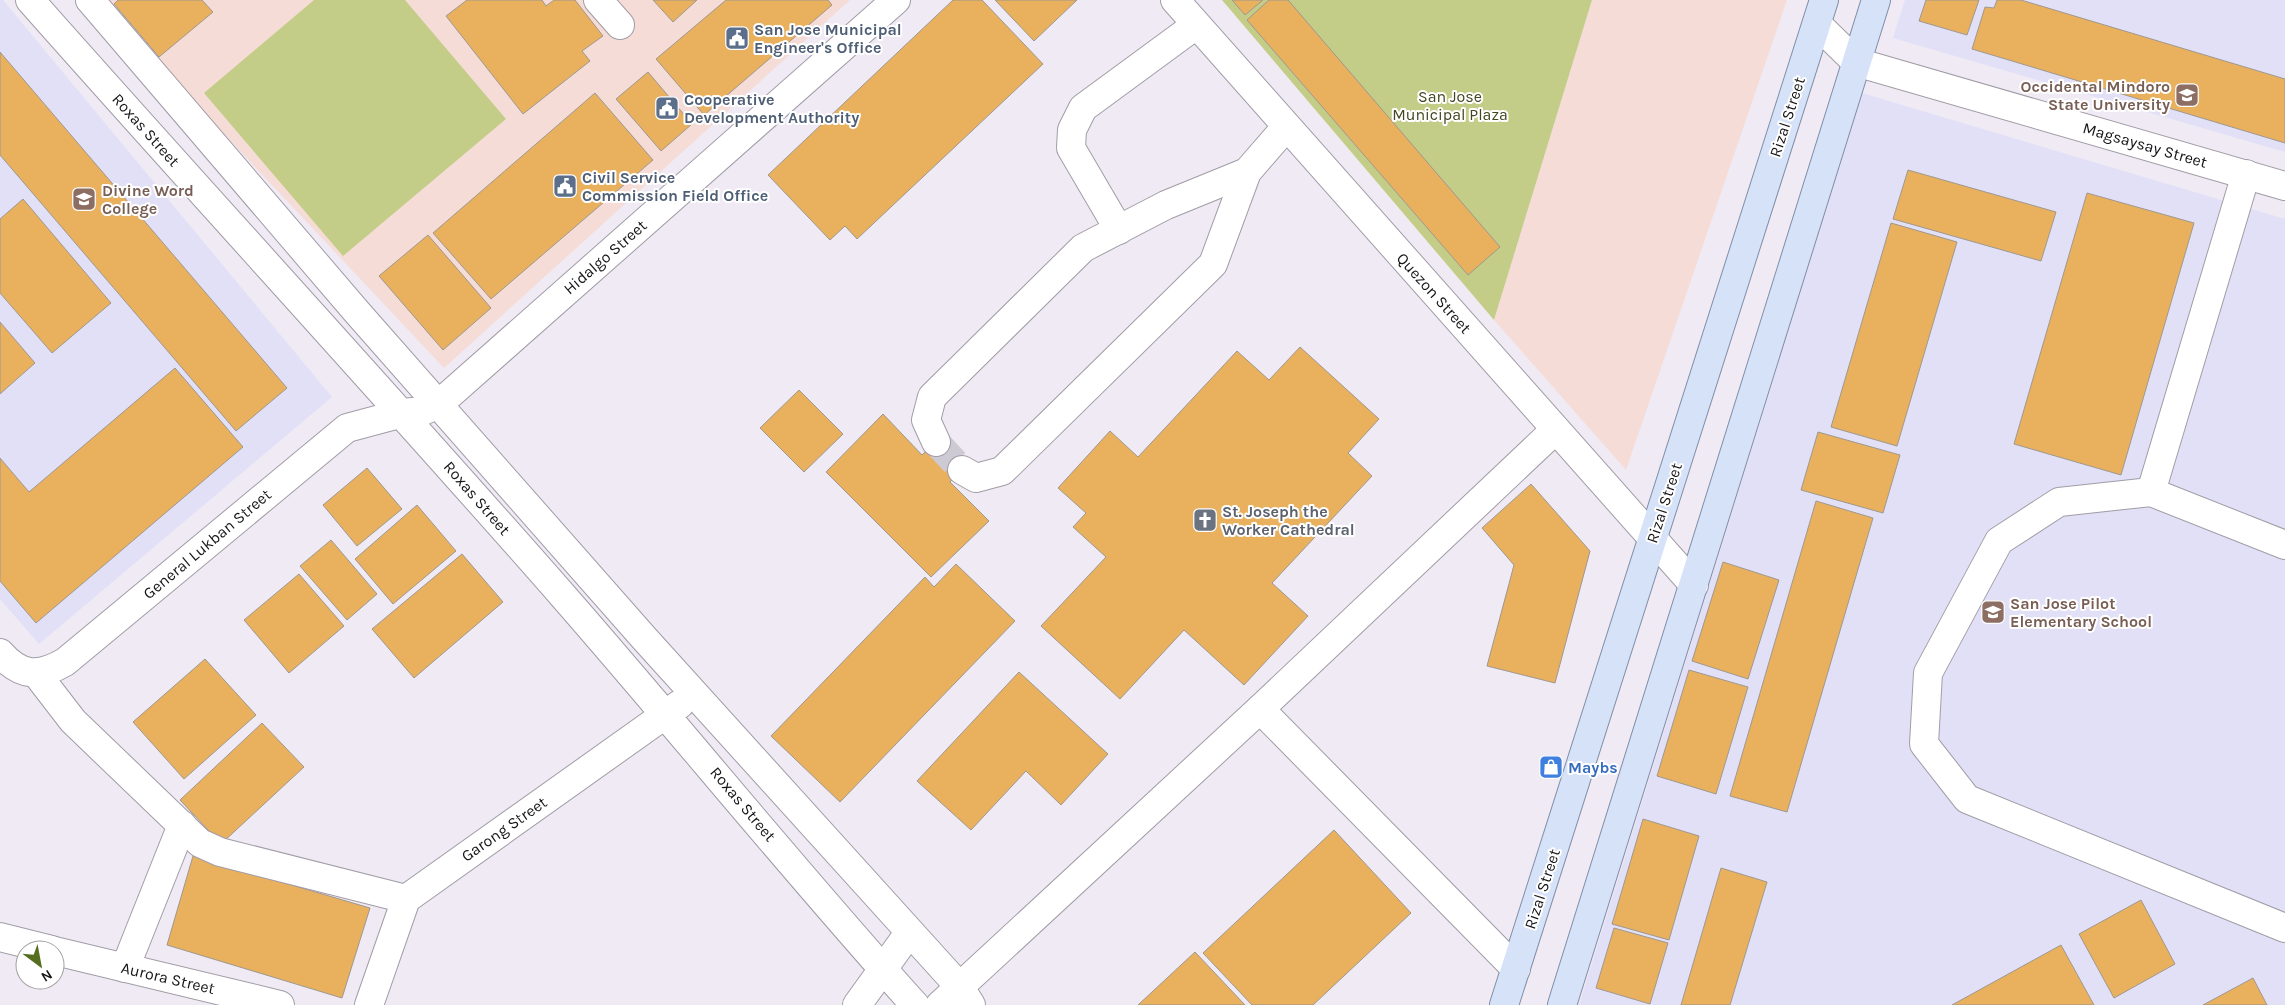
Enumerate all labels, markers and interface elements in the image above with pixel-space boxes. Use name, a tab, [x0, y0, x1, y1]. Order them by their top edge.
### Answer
place label: San Jose Municipal Engineer's Office	[754, 20, 902, 57]
public building icon: San Jose Municipal Engineer's Office	[724, 25, 750, 51]
street label: Rizal Street	[1765, 75, 1809, 159]
place label: Occidental Mindoro State University	[2021, 77, 2170, 114]
school or university icon: Occidental Mindoro State University	[2174, 82, 2200, 108]
park label: San Jose Municipal Plaza	[1392, 87, 1508, 124]
street label: Roxas Street	[108, 90, 184, 170]
place label: Cooperative Development Authority	[684, 90, 859, 127]
public building icon: Cooperative Development Authority	[654, 95, 680, 121]
street label: Magsaysay Street	[2081, 118, 2209, 172]
place label: Civil Service Commission Field Office	[582, 168, 768, 205]
public building icon: Civil Service Commission Field Office	[552, 173, 578, 199]
place label: Divine Word College	[102, 181, 194, 218]
school or university icon: Divine Word College	[71, 186, 97, 212]
street label: Hidalgo Street	[560, 216, 650, 298]
street label: Quezon Street	[1393, 249, 1475, 337]
street label: Roxas Street	[440, 457, 514, 539]
street label: Rizal Street	[1642, 461, 1686, 545]
street label: General Lukban Street	[139, 485, 275, 603]
place label: St. Joseph the Worker Cathedral	[1222, 502, 1355, 539]
church icon: St. Joseph the Worker Cathedral	[1192, 507, 1218, 533]
place label: San Jose Pilot Elementary School	[2010, 594, 2152, 631]
school or university icon: San Jose Pilot Elementary School	[1980, 599, 2006, 625]
shop icon: Maybs	[1538, 754, 1564, 780]
place label: Maybs	[1568, 758, 1618, 777]
street label: Roxas Street	[706, 763, 780, 845]
street label: Garong Street	[458, 793, 550, 865]
street label: Rizal Street	[1520, 847, 1564, 931]
north arrow	[15, 940, 65, 990]
street label: Aurora Street	[119, 958, 217, 998]
text: N	[38, 966, 55, 985]

